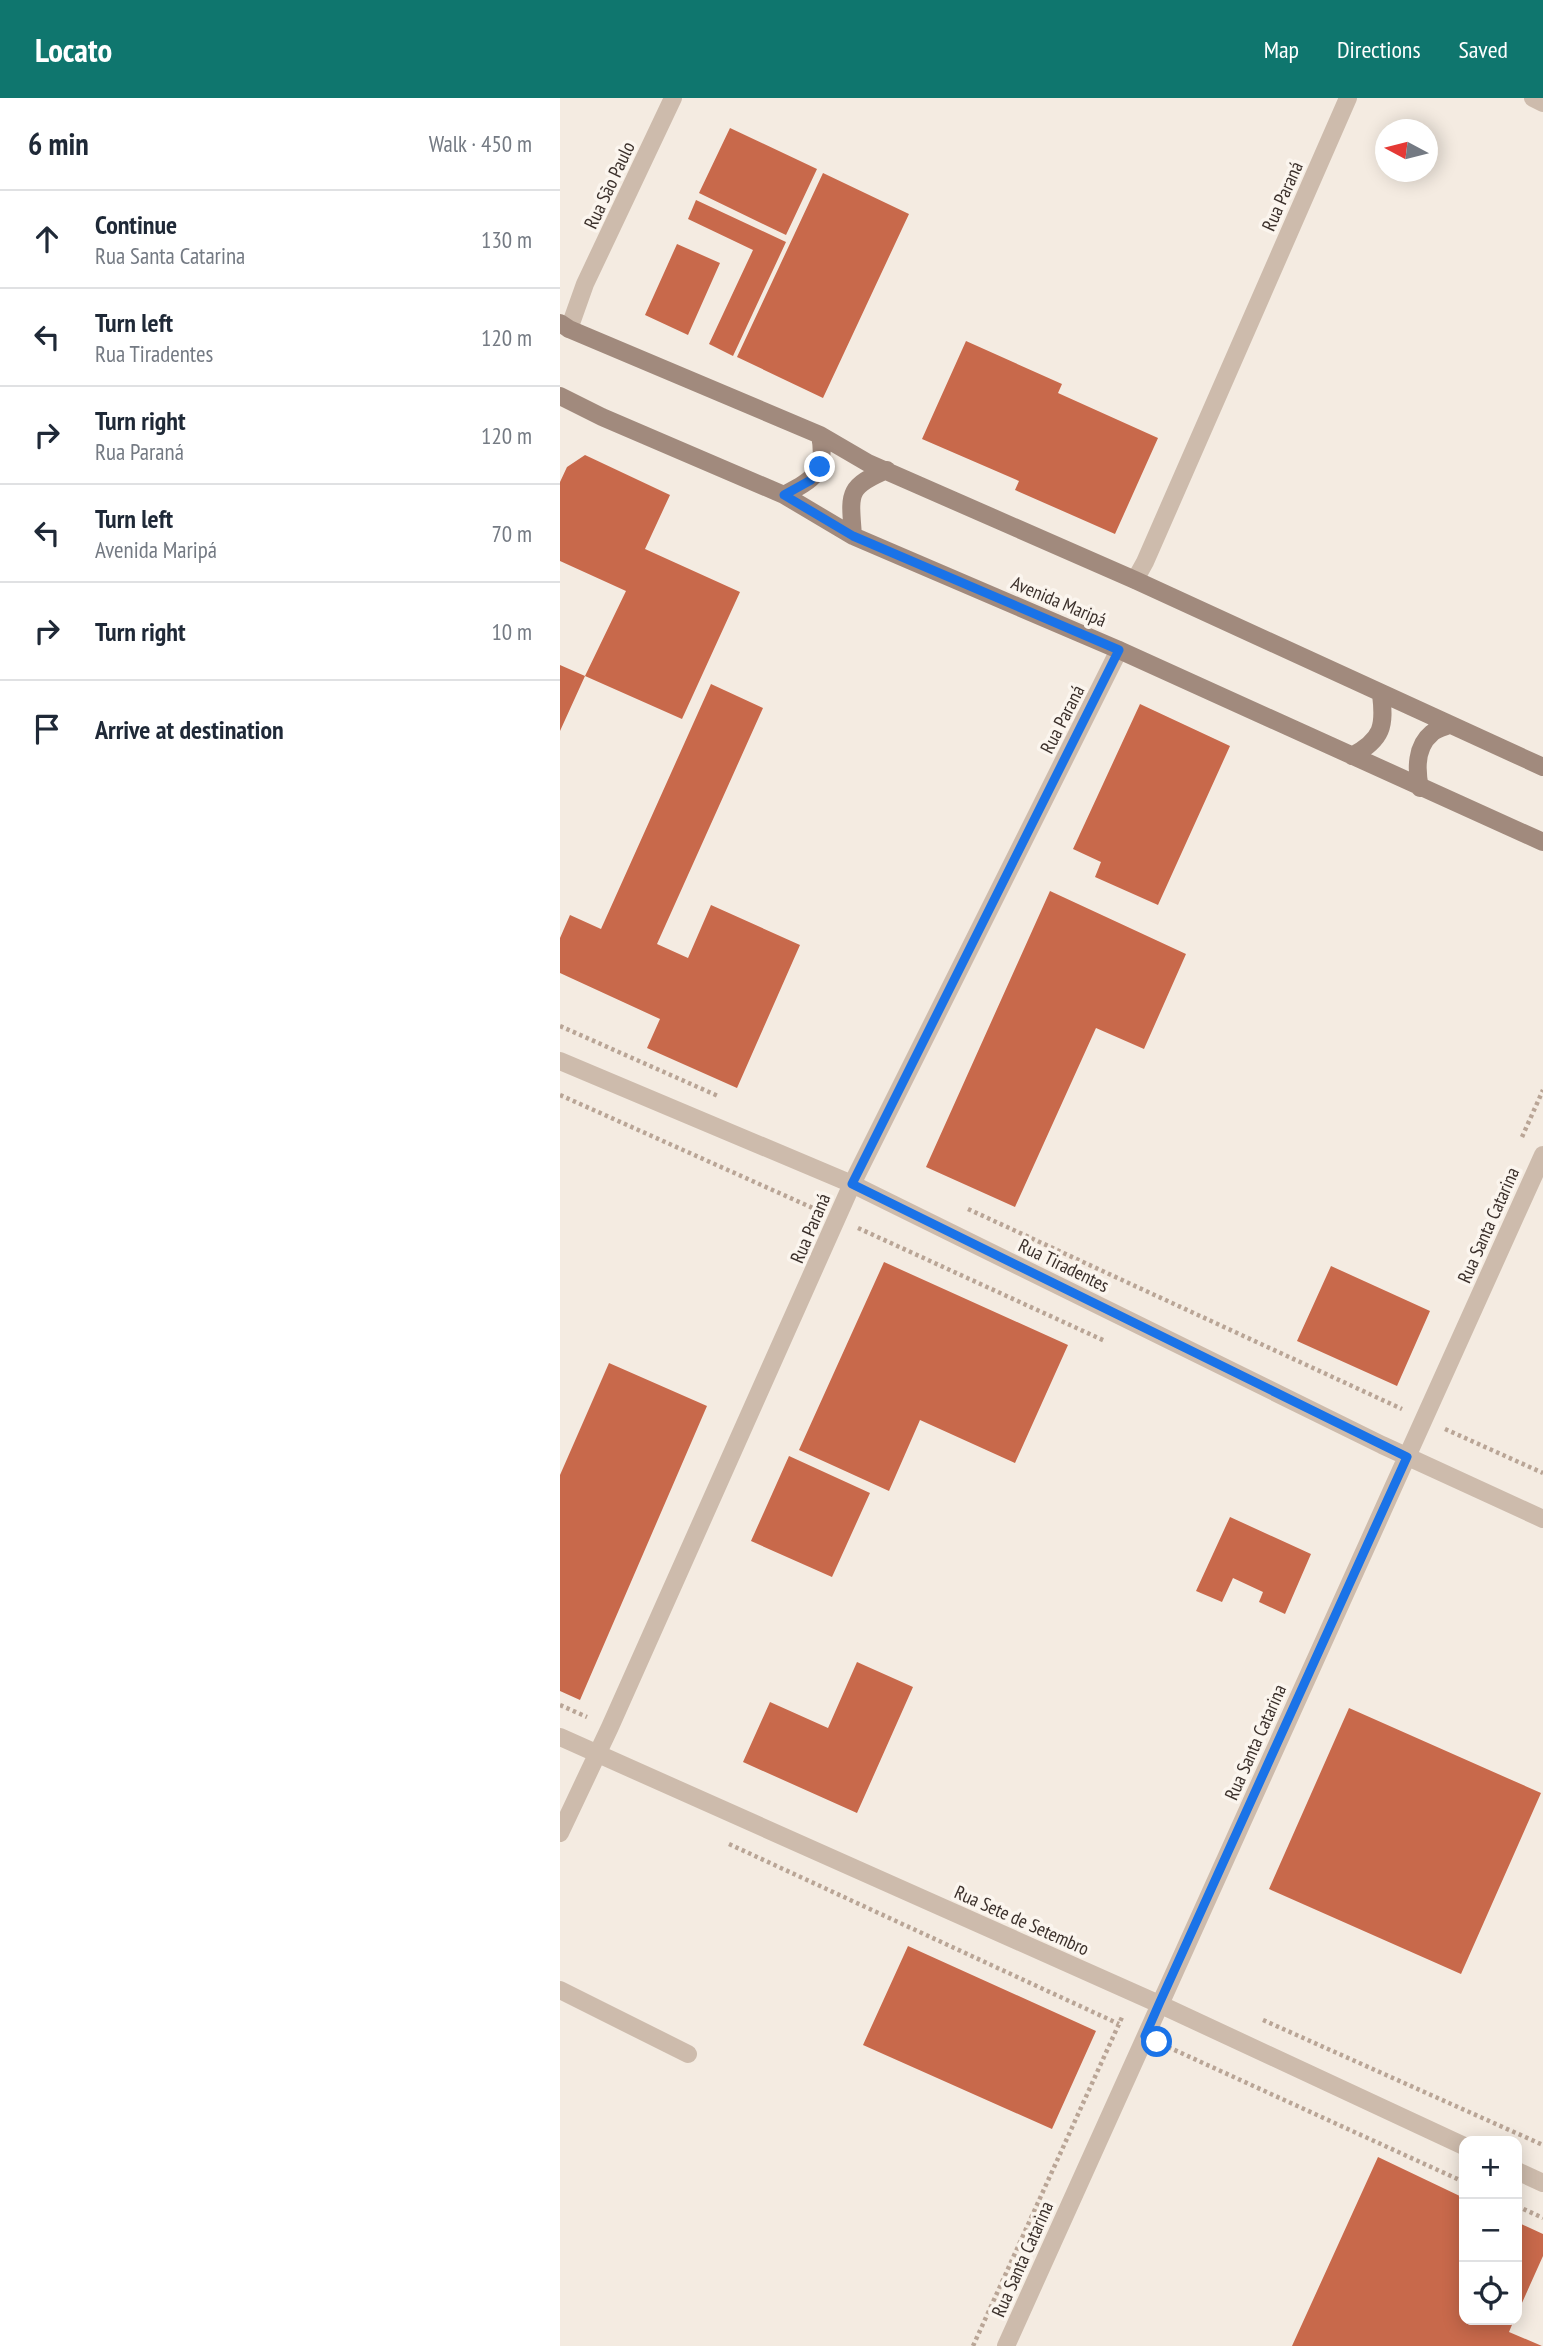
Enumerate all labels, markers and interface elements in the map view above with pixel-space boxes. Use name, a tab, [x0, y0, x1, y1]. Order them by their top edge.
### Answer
text: Locato	[35, 28, 112, 71]
text: Map	[1264, 34, 1299, 65]
text: Directions	[1337, 34, 1421, 65]
text: Saved	[1459, 34, 1508, 65]
north arrow	[1375, 119, 1438, 182]
text: 6 min	[28, 124, 89, 163]
text: Walk · 450 m	[429, 129, 532, 158]
street label: Rua São Paulo	[578, 138, 640, 232]
street label: Rua Paraná	[1256, 158, 1308, 234]
text: Continue	[95, 208, 177, 241]
icon: ahead	[28, 220, 66, 258]
text: 130 m	[481, 225, 532, 254]
text: Rua Santa Catarina	[95, 241, 245, 270]
text: Turn left	[95, 306, 173, 339]
icon: left	[28, 318, 66, 356]
text: 120 m	[481, 323, 532, 352]
text: Rua Tiradentes	[95, 339, 213, 368]
text: Turn right	[95, 404, 186, 437]
icon: right	[28, 416, 66, 454]
text: 120 m	[481, 421, 532, 450]
text: Rua Paraná	[95, 437, 184, 466]
route end	[804, 451, 835, 482]
text: Turn left	[95, 502, 173, 535]
icon: left	[28, 514, 66, 552]
text: 70 m	[491, 519, 532, 548]
text: Avenida Maripá	[95, 535, 217, 564]
street label: Avenida Maripá	[1008, 570, 1110, 632]
icon: right	[28, 612, 66, 650]
text: Turn right	[95, 615, 186, 648]
text: 10 m	[491, 617, 532, 646]
street label: Rua Paraná	[1035, 681, 1089, 757]
icon: arrive	[28, 710, 66, 748]
text: Arrive at destination	[95, 713, 284, 746]
street label: Rua Santa Catarina	[1452, 1163, 1524, 1287]
street label: Rua Paraná	[785, 1190, 835, 1266]
street label: Rua Tiradentes	[1015, 1233, 1113, 1297]
street label: Rua Santa Catarina	[1219, 1680, 1291, 1804]
street label: Rua Sete de Setembro	[951, 1880, 1093, 1960]
route start	[1141, 2026, 1172, 2057]
map controls	[1459, 2136, 1522, 2325]
button: +	[1459, 2136, 1522, 2199]
street label: Rua Santa Catarina	[986, 2197, 1058, 2321]
button: −	[1459, 2199, 1522, 2262]
button: locate	[1459, 2262, 1522, 2325]

